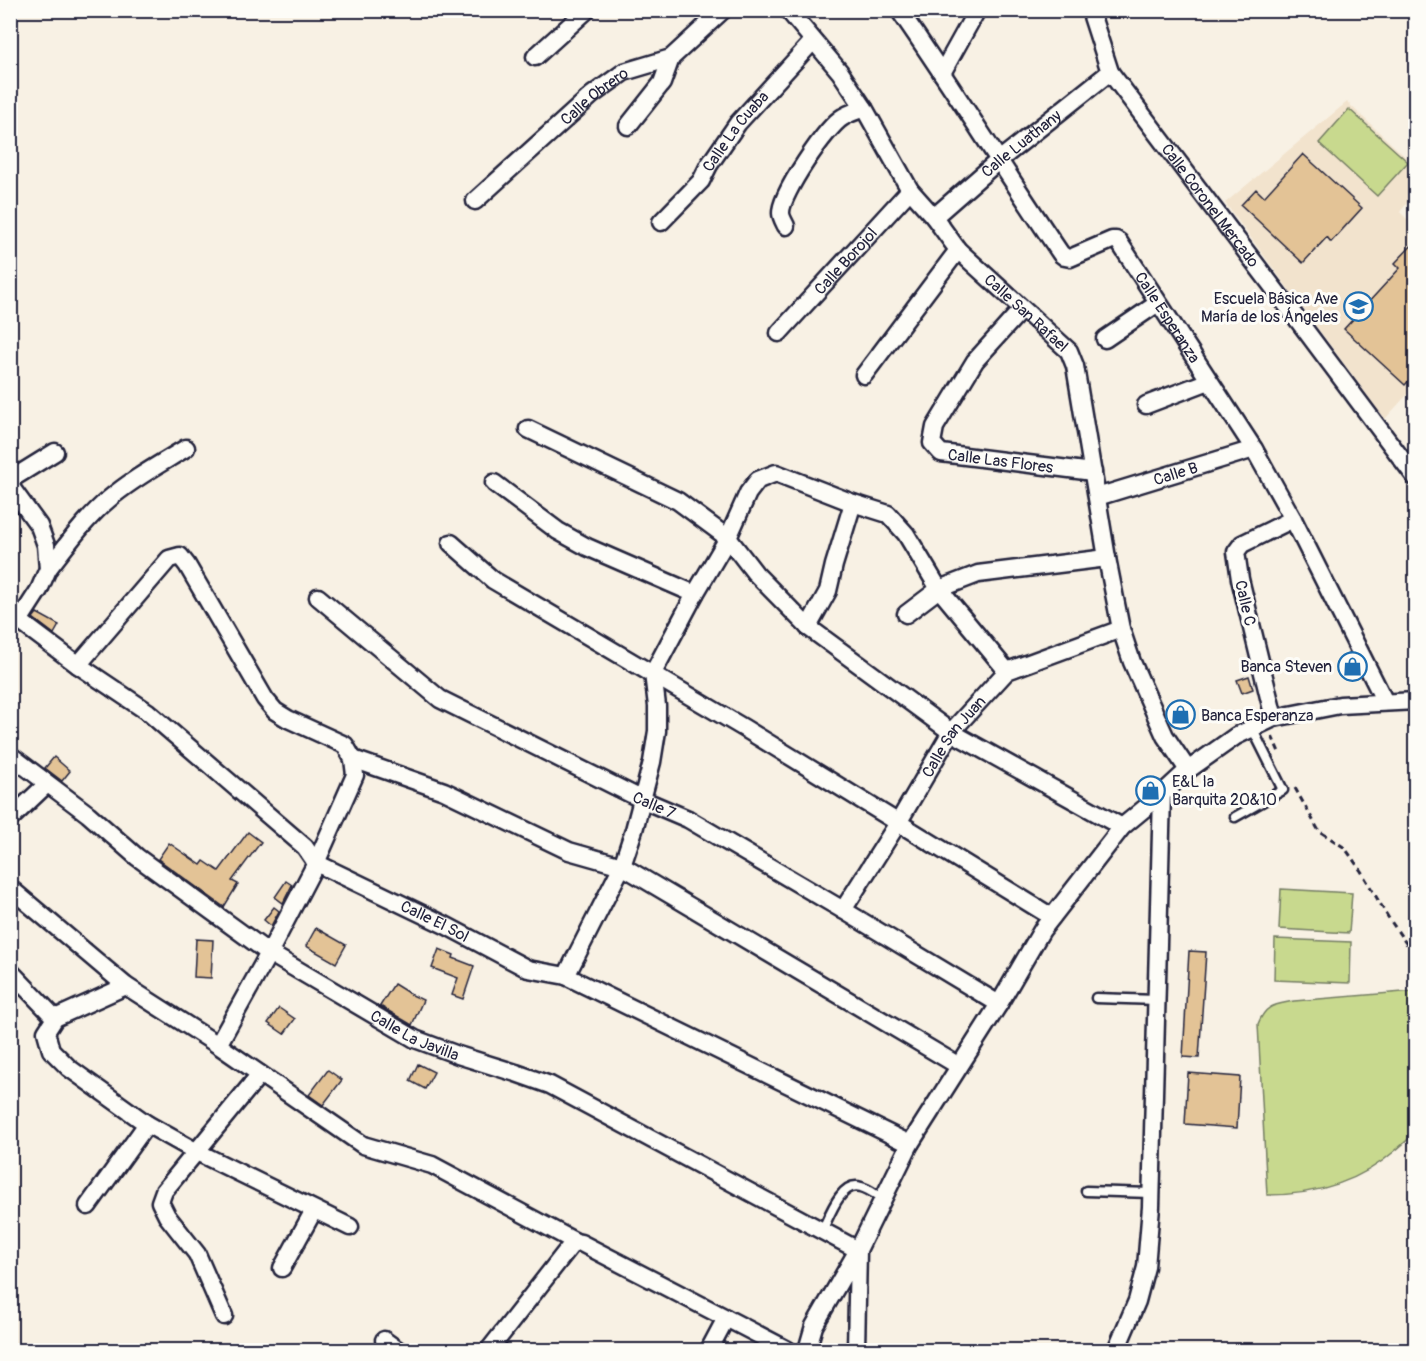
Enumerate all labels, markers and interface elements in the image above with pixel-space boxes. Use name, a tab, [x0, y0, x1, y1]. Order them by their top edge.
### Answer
street label: Calle Obrero	[557, 63, 633, 130]
street label: Calle La Cuaba	[698, 87, 773, 175]
street label: Calle Luathany	[977, 106, 1066, 182]
street label: Calle Coronel Mercado	[1157, 140, 1263, 272]
street label: Calle Borojol	[810, 224, 882, 299]
street label: Calle Esperanza	[1130, 268, 1204, 367]
street label: Calle San Rafael	[980, 270, 1072, 357]
place label: Escuela Básica Ave María de los Ángeles	[1201, 289, 1338, 327]
school or university icon: Escuela Básica Ave María de los Ángeles	[1343, 291, 1375, 323]
street label: Calle Las Flores	[947, 445, 1054, 478]
street label: Calle B	[1151, 458, 1200, 490]
street label: Calle C	[1230, 578, 1260, 628]
shop icon: Banca Steven	[1337, 650, 1369, 682]
place label: Banca Steven	[1240, 657, 1332, 677]
street label: Calle San Juan	[918, 692, 990, 781]
shop icon: Banca Esperanza	[1164, 699, 1196, 731]
place label: Banca Esperanza	[1201, 706, 1314, 726]
place label: E&L la Barquita 20&10	[1172, 772, 1277, 810]
shop icon: E&L la Barquita 20&10	[1135, 774, 1167, 806]
street label: Calle 7	[629, 787, 679, 824]
street label: Calle El Sol	[397, 896, 472, 947]
street label: Calle La Javilla	[366, 1006, 462, 1066]

